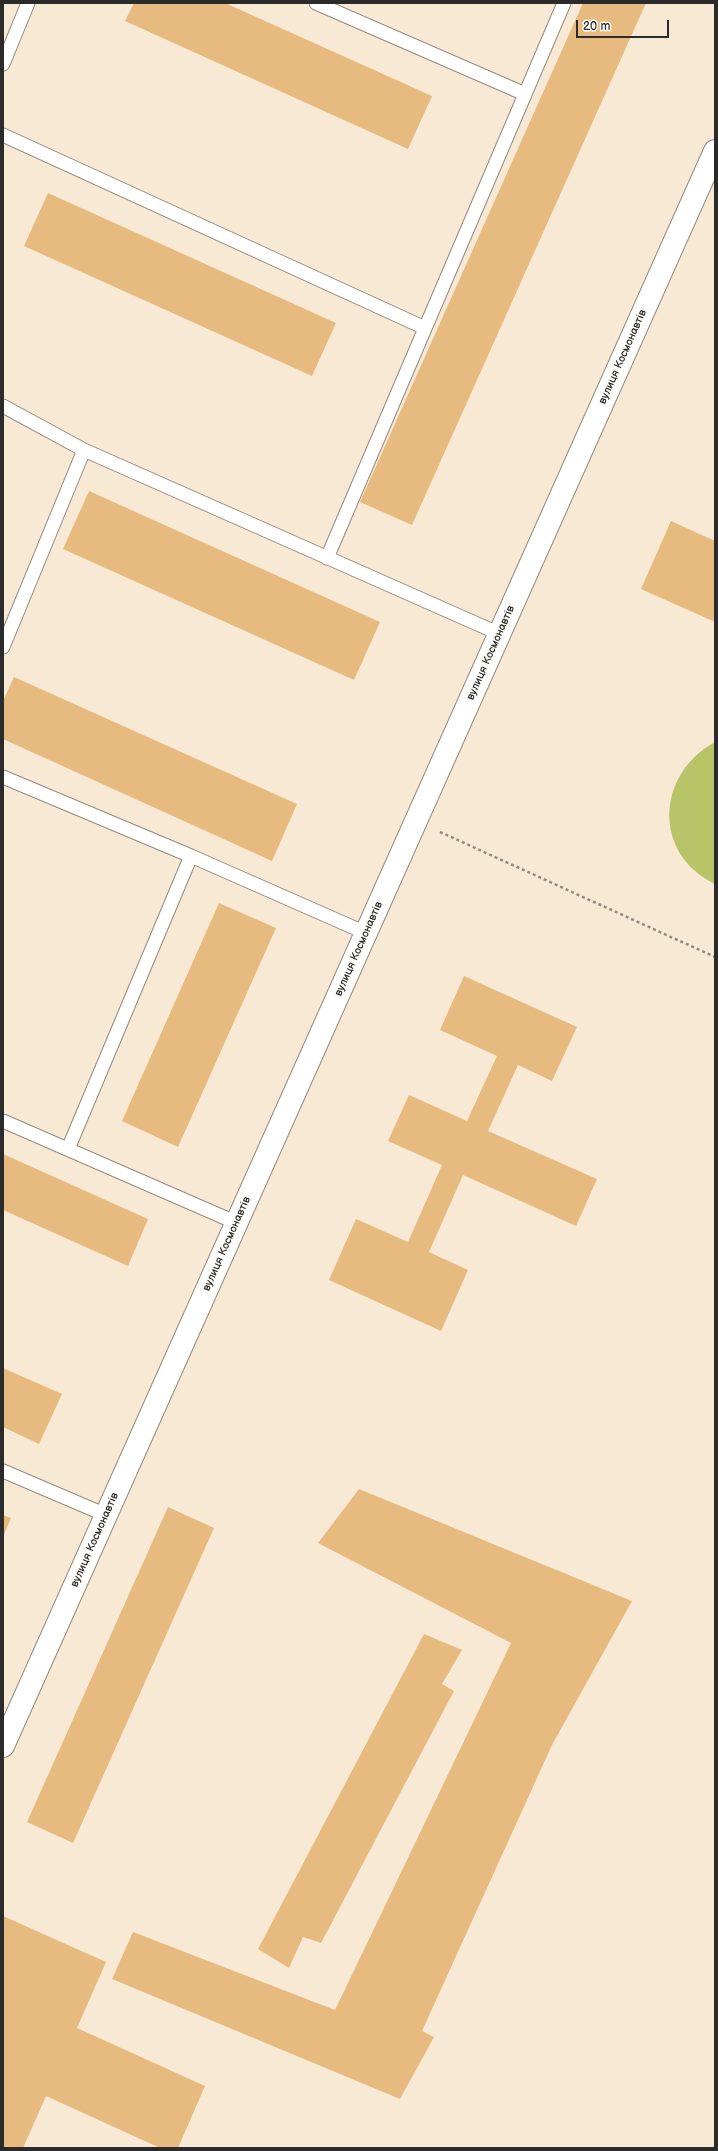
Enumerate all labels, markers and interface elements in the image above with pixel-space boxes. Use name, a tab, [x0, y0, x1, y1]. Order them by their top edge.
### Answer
scale bar	[578, 12, 671, 38]
text: 20 m	[583, 19, 610, 34]
street label: вулиця Космонавтів	[596, 308, 650, 406]
street label: вулиця Космонавтів	[464, 604, 518, 702]
street label: вулиця Космонавтів	[332, 900, 386, 998]
street label: вулиця Космонавтів	[200, 1195, 254, 1293]
street label: вулиця Космонавтів	[68, 1491, 122, 1589]

